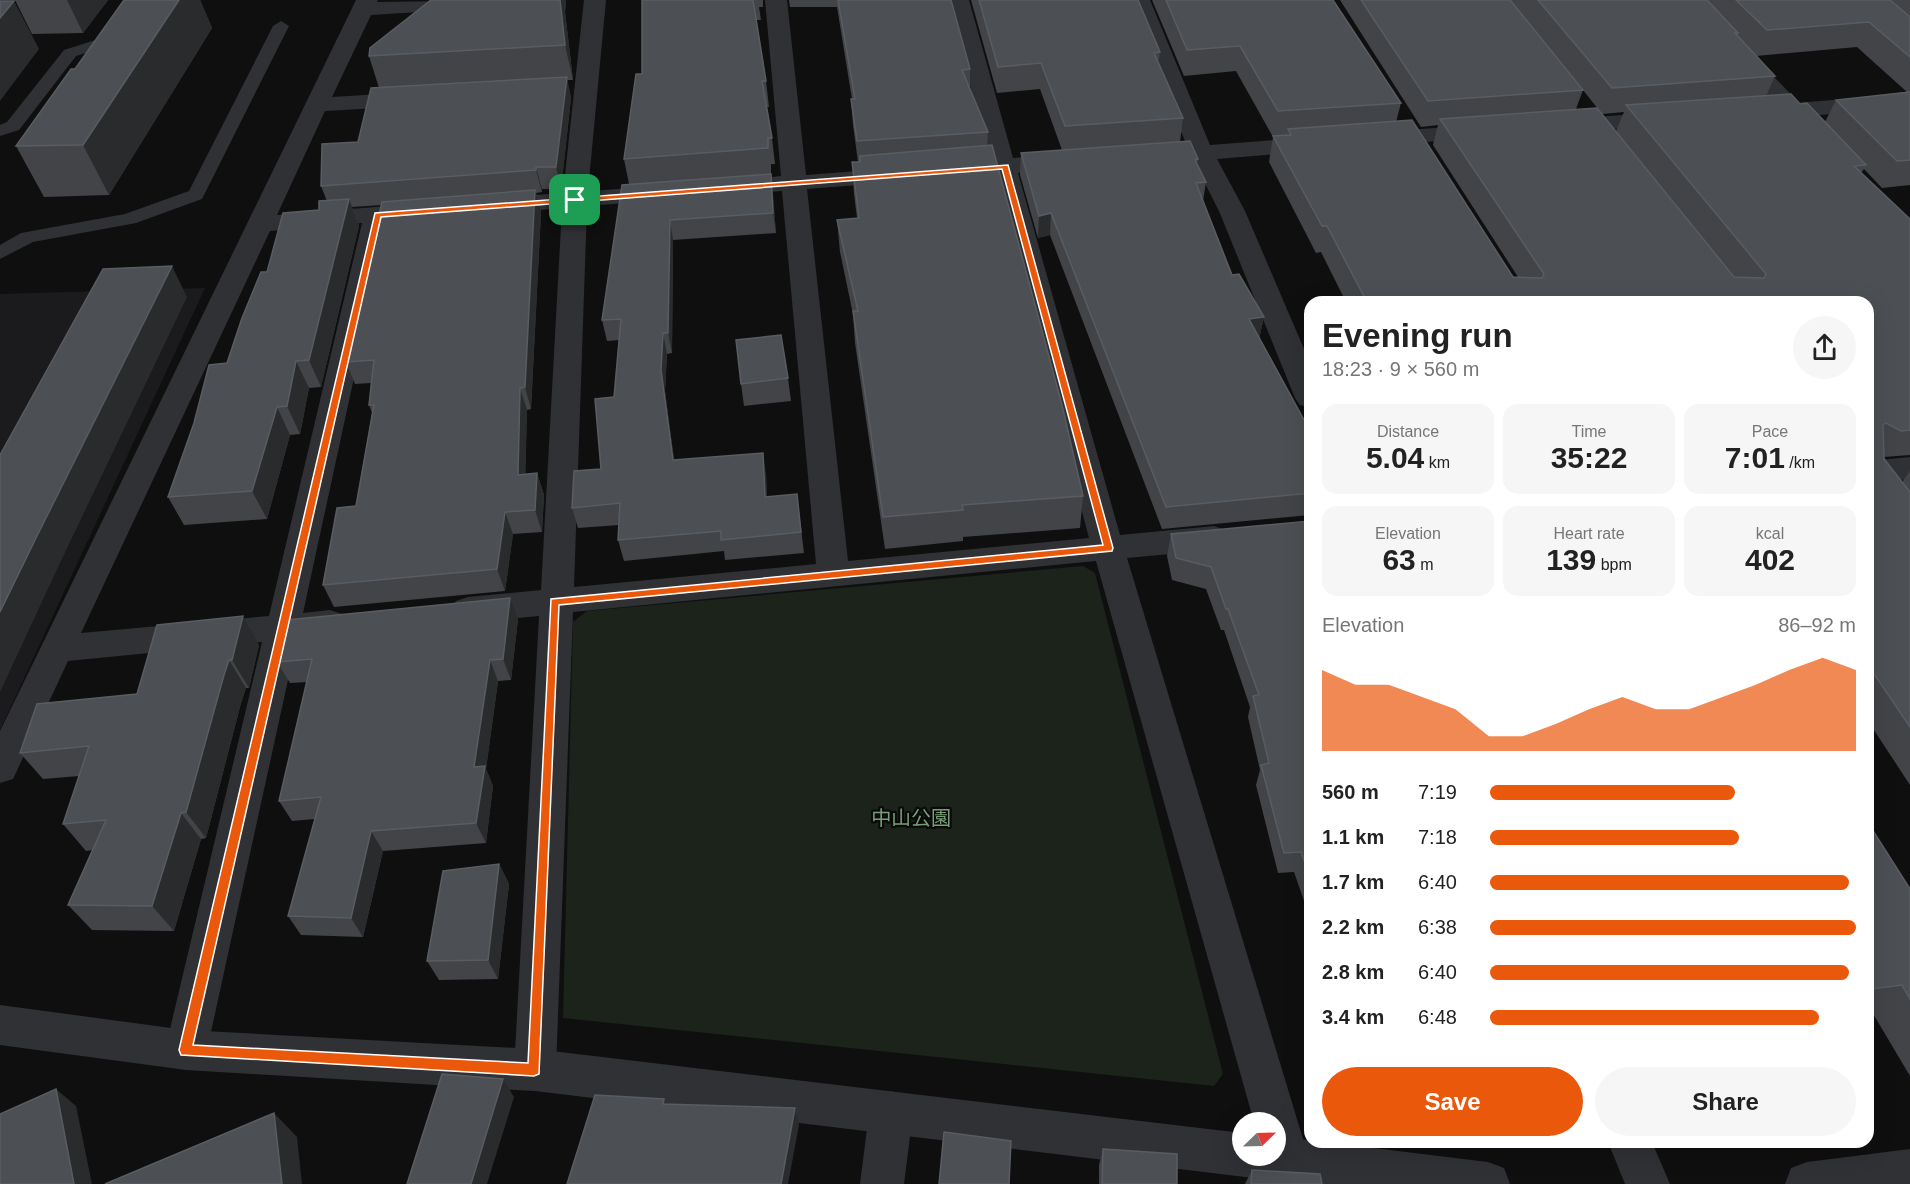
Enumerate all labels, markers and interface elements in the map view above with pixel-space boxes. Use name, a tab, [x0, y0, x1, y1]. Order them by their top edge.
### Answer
pin	[549, 174, 600, 225]
icon: arrive	[558, 183, 591, 216]
button: share	[1793, 316, 1856, 379]
text: Evening run	[1322, 317, 1513, 354]
text: 18:23 · 9 × 560 m	[1322, 358, 1479, 380]
text: Distance	[1377, 423, 1439, 440]
text: Time	[1572, 423, 1606, 440]
text: Pace	[1752, 423, 1788, 440]
text: 5.04	[1366, 441, 1424, 474]
text: 35:22	[1551, 441, 1627, 474]
text: 7:01	[1725, 441, 1785, 474]
text: km	[1424, 454, 1450, 471]
text: /km	[1785, 454, 1815, 471]
text: Elevation	[1375, 525, 1441, 542]
text: Heart rate	[1553, 525, 1625, 542]
text: kcal	[1756, 525, 1784, 542]
text: 63	[1382, 543, 1416, 576]
text: 139	[1546, 543, 1596, 576]
text: 402	[1745, 543, 1795, 576]
text: m	[1416, 556, 1434, 573]
text: bpm	[1596, 556, 1632, 573]
text: Elevation	[1322, 614, 1404, 636]
text: 86–92 m	[1778, 614, 1856, 636]
text: 560 m	[1322, 781, 1379, 803]
text: 7:19	[1418, 781, 1457, 803]
park label: 中山公園	[871, 807, 951, 829]
text: 1.1 km	[1322, 826, 1384, 848]
text: 7:18	[1418, 826, 1457, 848]
text: 1.7 km	[1322, 871, 1384, 893]
text: 6:40	[1418, 871, 1457, 893]
text: 2.2 km	[1322, 916, 1384, 938]
text: 6:38	[1418, 916, 1457, 938]
text: 2.8 km	[1322, 961, 1384, 983]
text: 6:40	[1418, 961, 1457, 983]
text: 3.4 km	[1322, 1006, 1384, 1028]
text: 6:48	[1418, 1006, 1457, 1028]
button: Save	[1322, 1067, 1583, 1136]
button: Share	[1595, 1067, 1856, 1136]
north arrow	[1232, 1112, 1286, 1166]
map controls	[1232, 1112, 1286, 1166]

